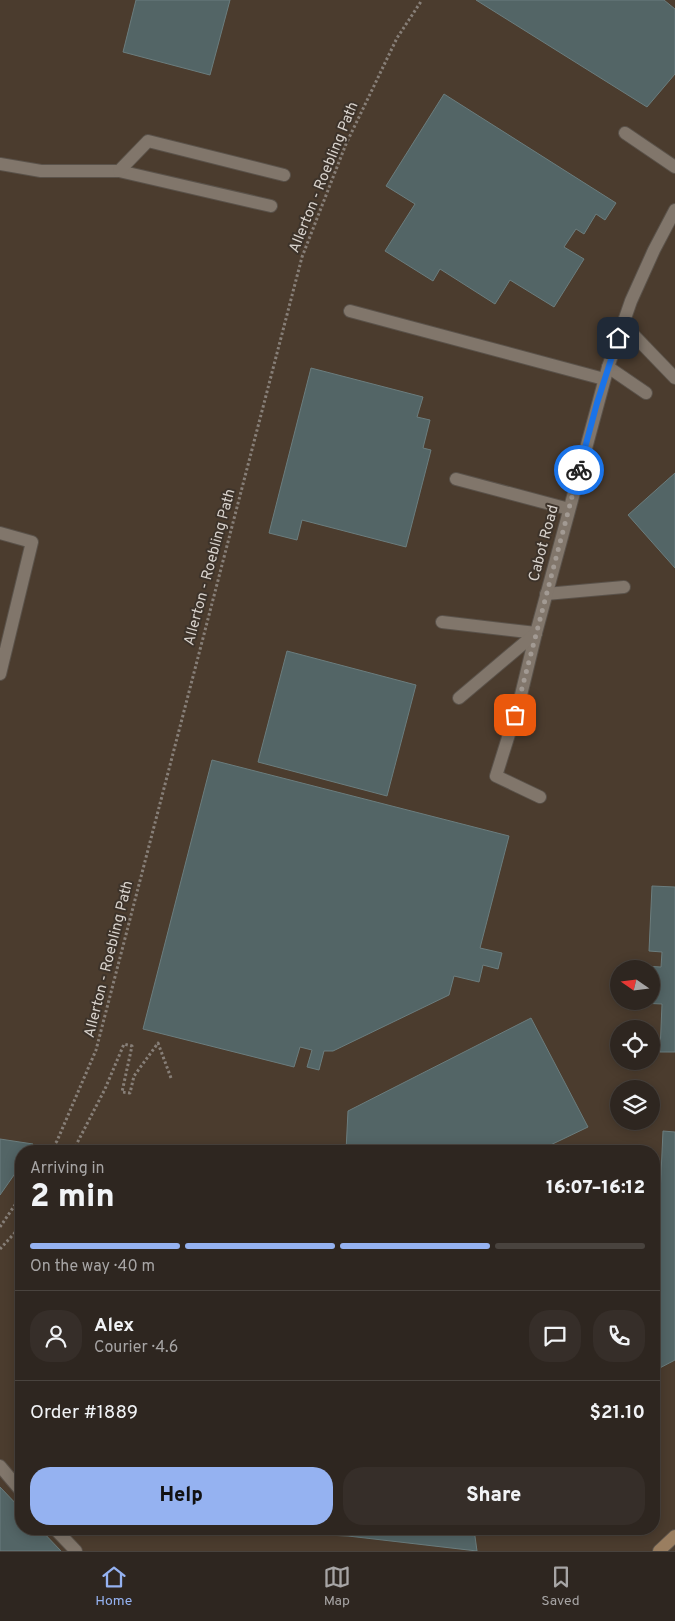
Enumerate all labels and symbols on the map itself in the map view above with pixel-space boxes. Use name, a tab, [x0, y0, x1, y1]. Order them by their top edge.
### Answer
street label: Allerton - Roebling Path	[285, 99, 363, 256]
pin	[597, 317, 639, 359]
courier	[554, 445, 604, 495]
street label: Allerton - Roebling Path	[180, 487, 241, 648]
street label: Cabot Road	[525, 503, 564, 584]
pin	[494, 694, 536, 736]
street label: Allerton - Roebling Path	[81, 879, 138, 1040]
north arrow	[610, 960, 660, 1010]

